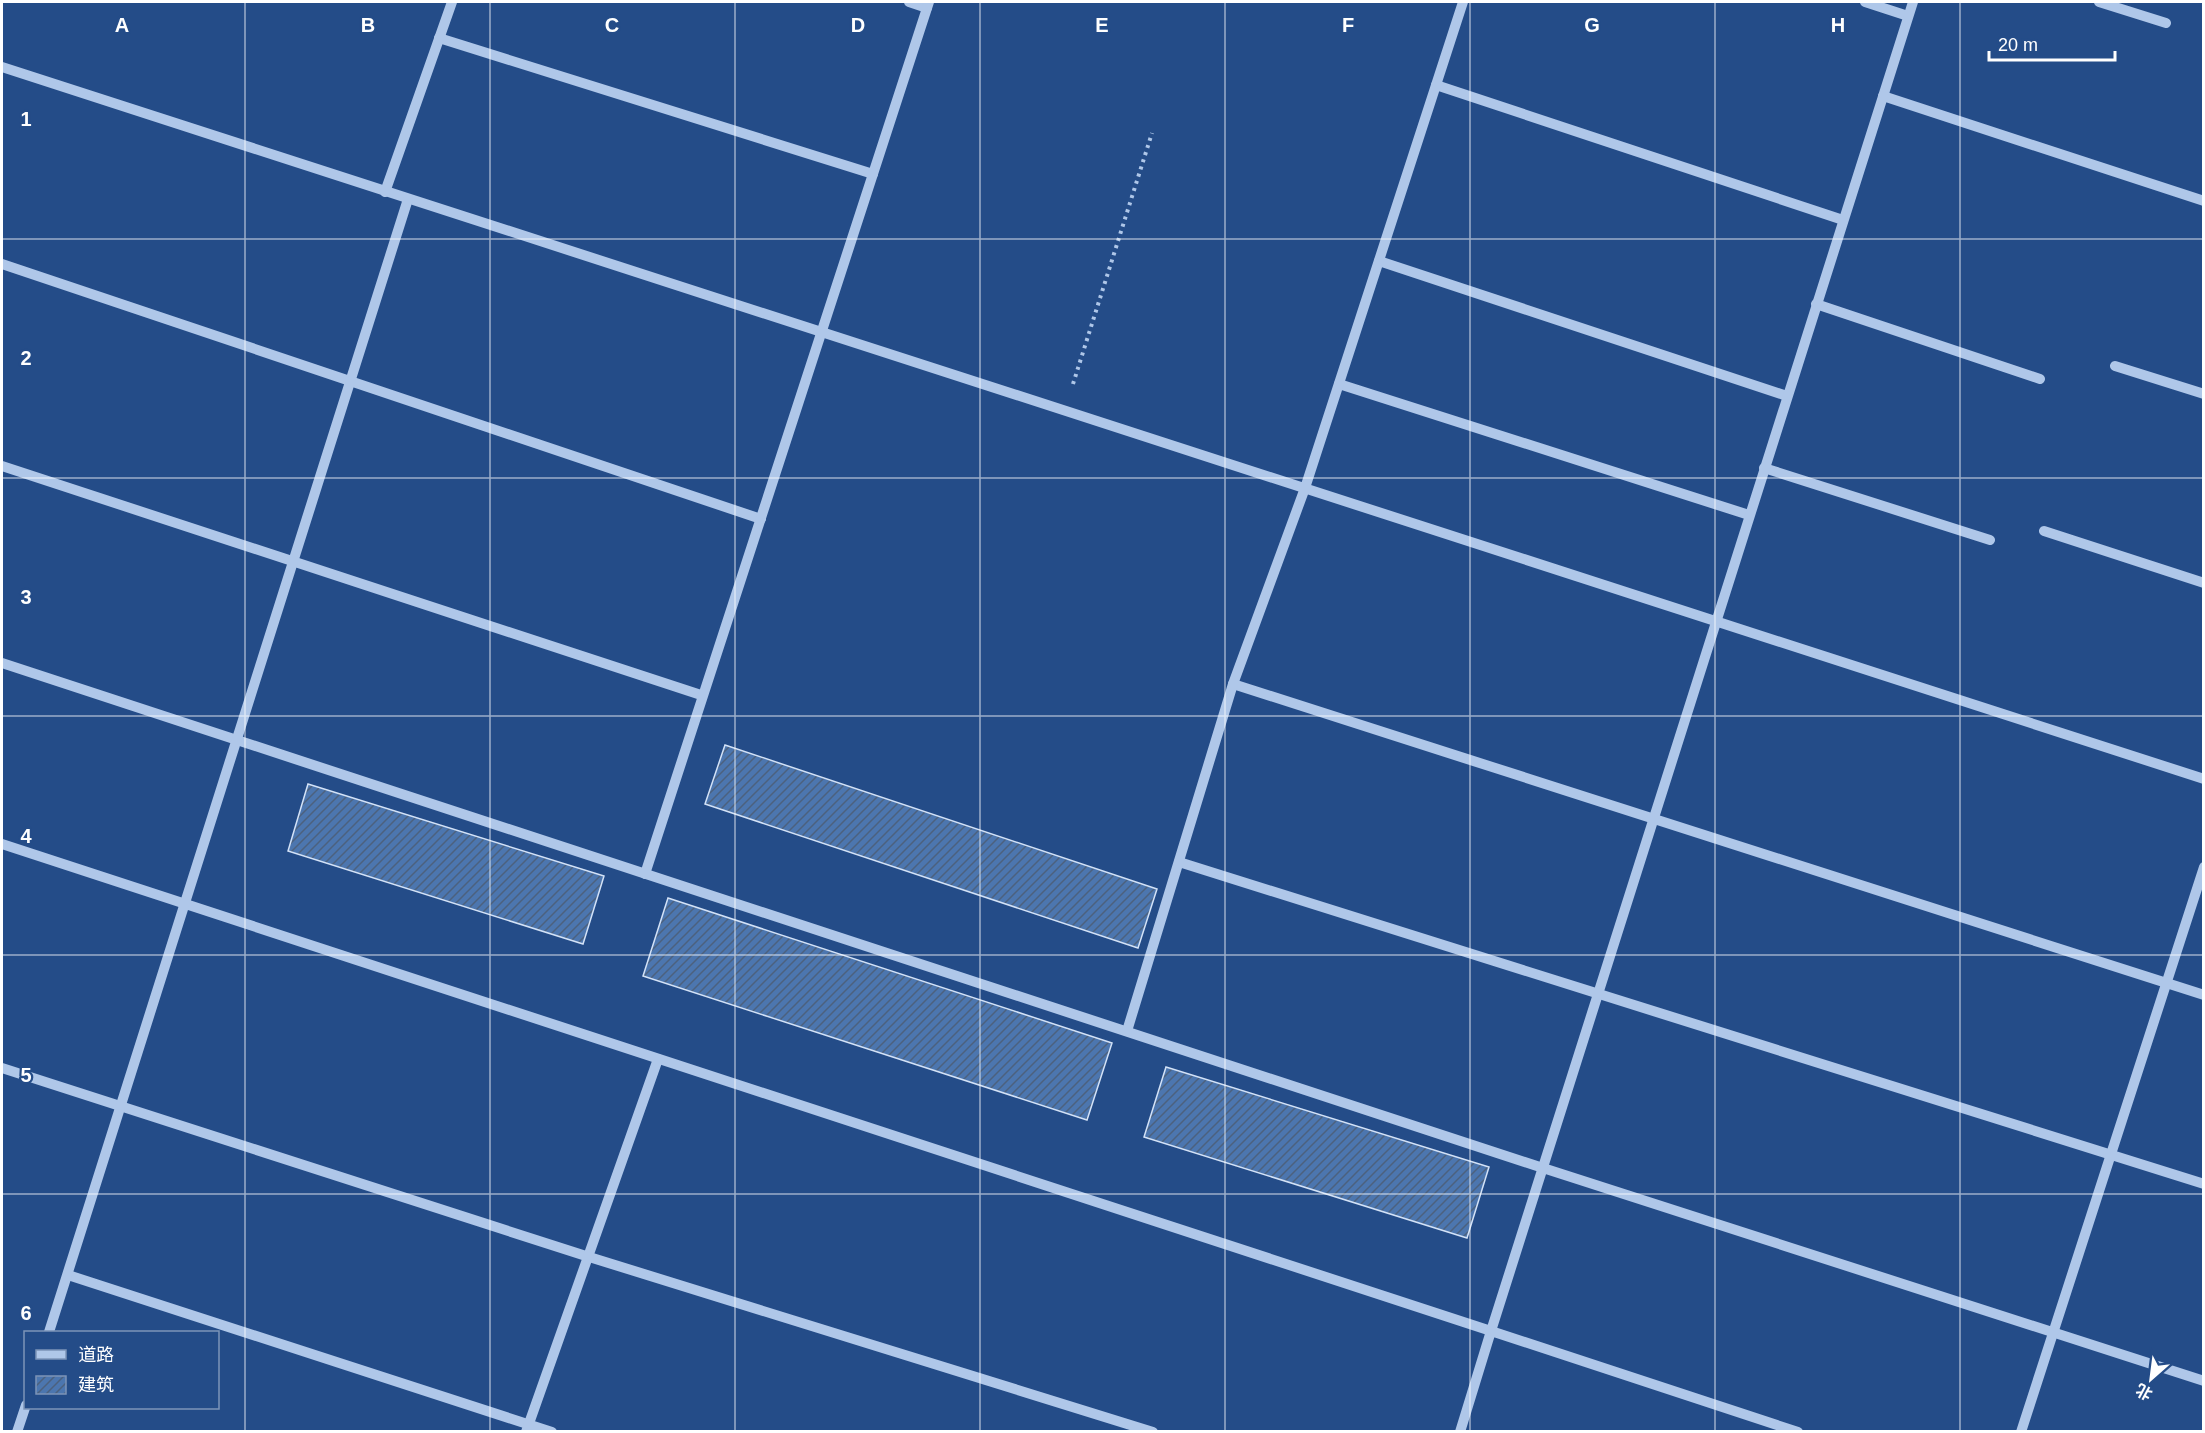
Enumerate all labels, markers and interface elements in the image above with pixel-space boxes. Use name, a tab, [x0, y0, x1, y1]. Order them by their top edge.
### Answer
text: A	[115, 14, 129, 36]
text: B	[361, 14, 375, 36]
text: C	[605, 14, 619, 36]
text: D	[851, 14, 865, 36]
text: E	[1095, 14, 1109, 36]
text: F	[1342, 14, 1354, 36]
text: G	[1584, 14, 1600, 36]
text: H	[1831, 14, 1845, 36]
scale bar	[1989, 24, 2115, 62]
text: 20 m	[1998, 35, 2038, 55]
text: 1	[20, 108, 32, 130]
text: 2	[20, 347, 32, 369]
text: 3	[20, 586, 32, 608]
text: 4	[20, 825, 32, 847]
text: 5	[20, 1064, 32, 1086]
text: 6	[20, 1302, 32, 1324]
legend	[24, 1331, 219, 1409]
text: 道路	[78, 1345, 114, 1365]
north arrow	[2121, 1349, 2181, 1409]
text: 建筑	[78, 1375, 114, 1395]
text: 北	[2133, 1381, 2155, 1403]

